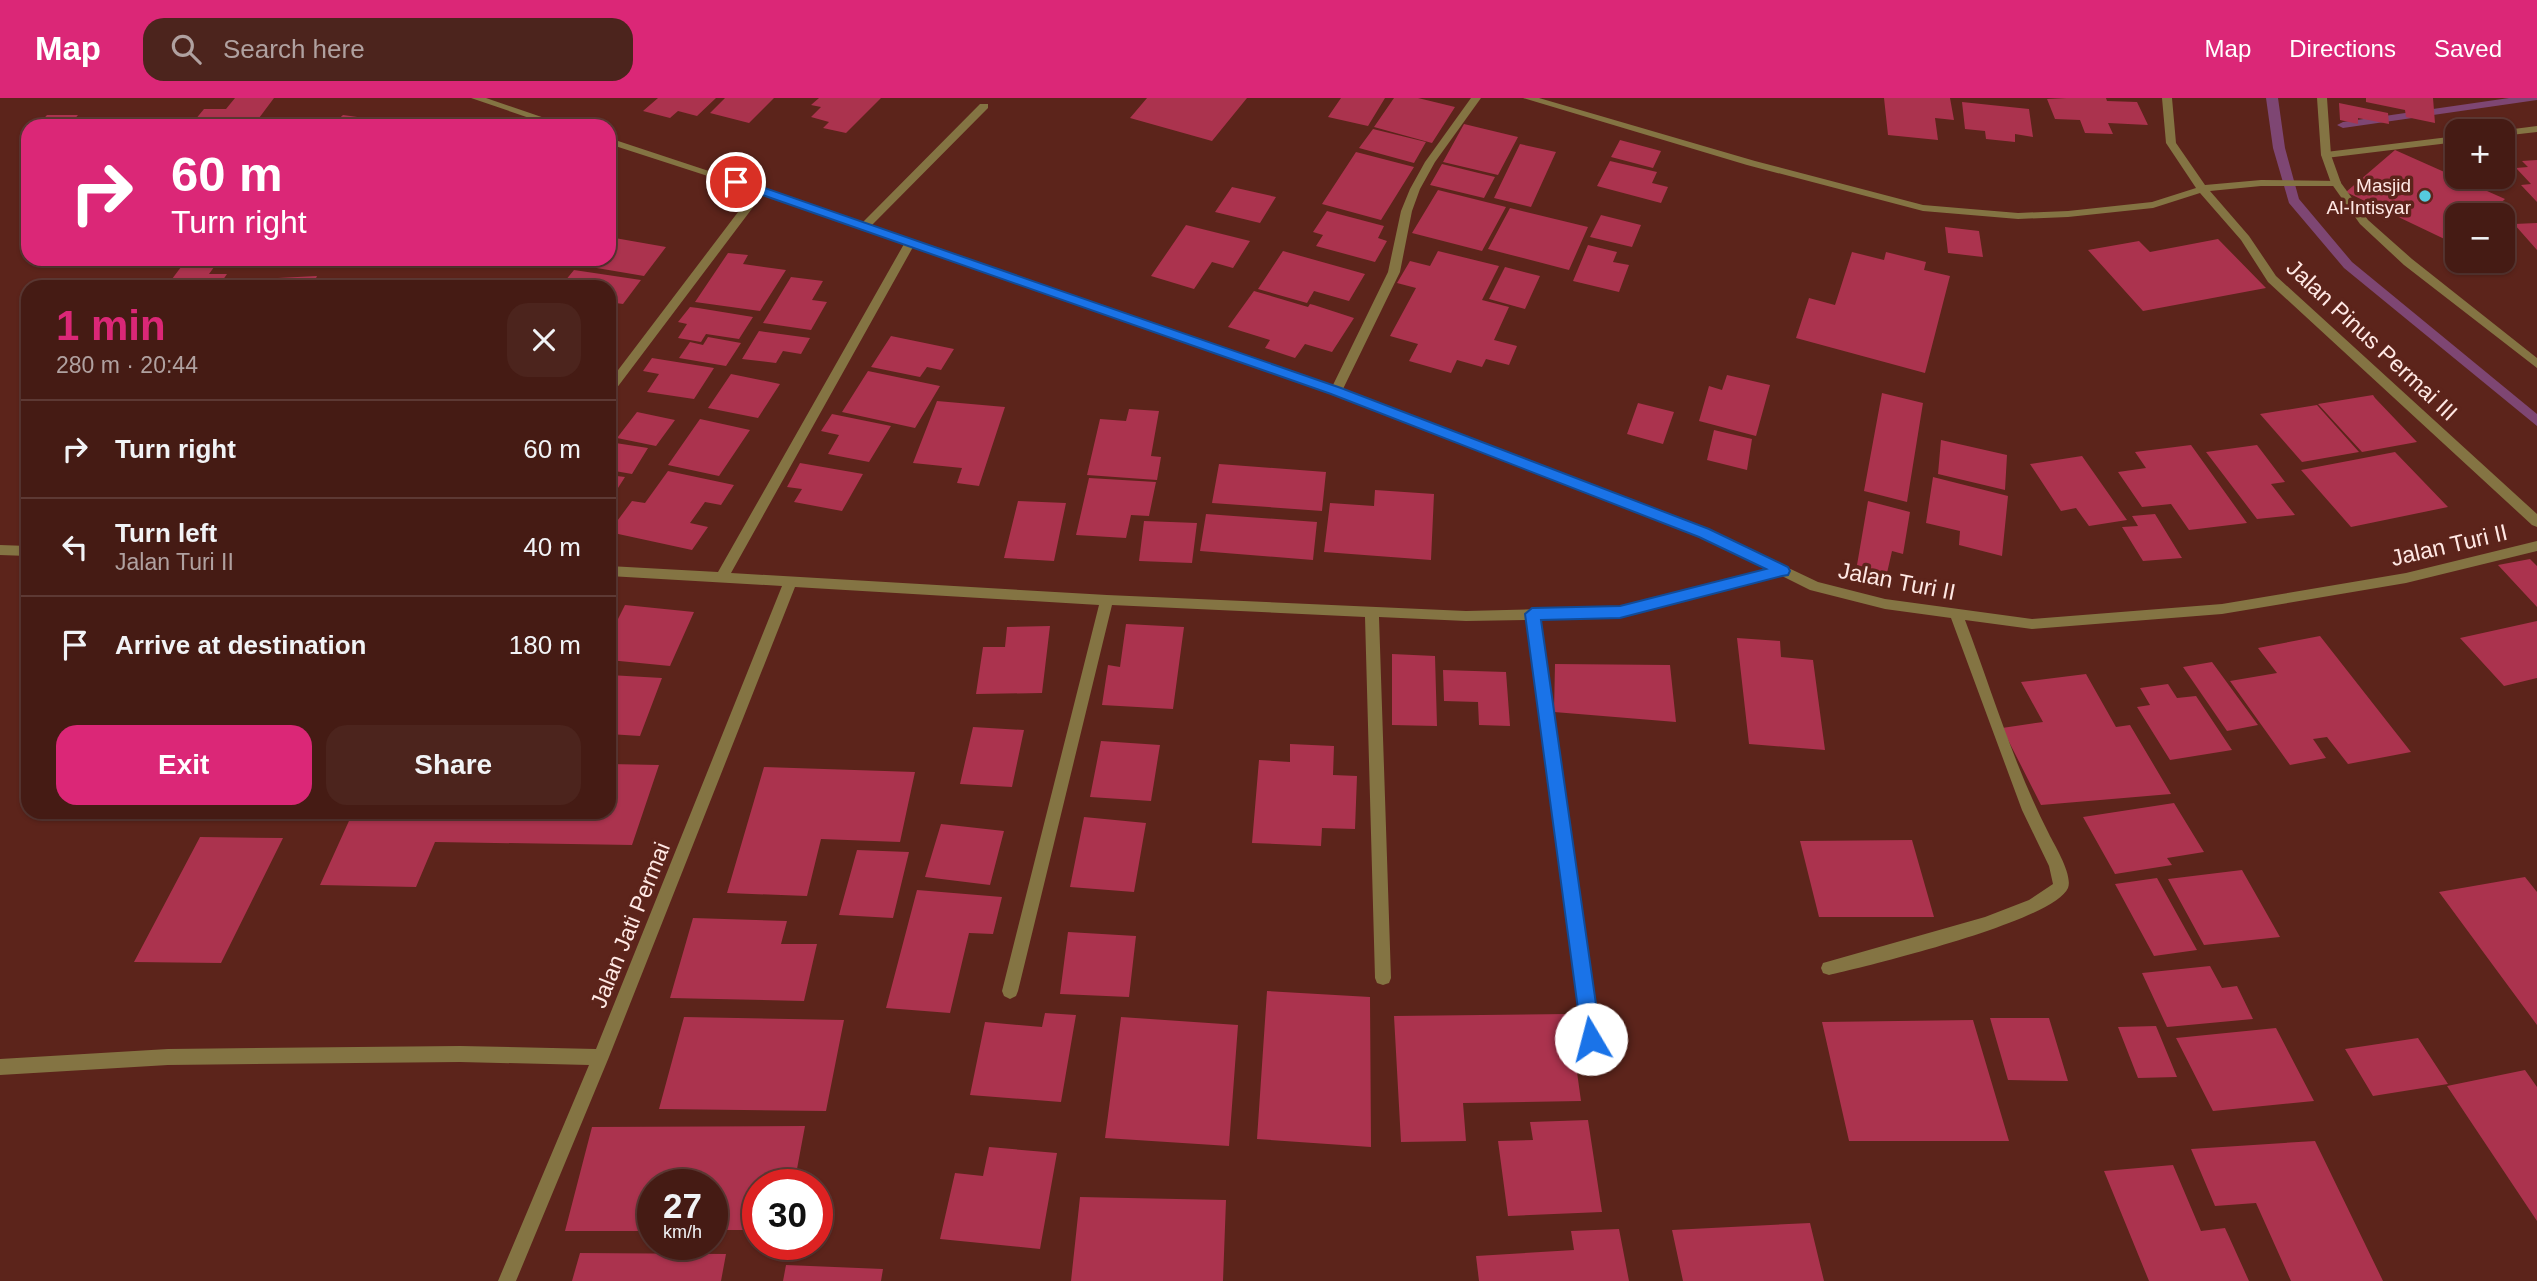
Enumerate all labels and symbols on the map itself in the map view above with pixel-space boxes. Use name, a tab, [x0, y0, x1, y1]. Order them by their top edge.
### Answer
pin	[706, 152, 766, 212]
place label: Masjid Al-Intisyar	[2327, 175, 2412, 218]
marker: Masjid Al-Intisyar	[2417, 188, 2433, 204]
street label: Jalan Pinus Permai III	[2281, 254, 2463, 426]
street label: Jalan Turi II	[2388, 519, 2510, 571]
street label: Jalan Turi II	[1836, 557, 1958, 605]
street label: Jalan Jati Permai	[585, 838, 675, 1012]
position arrow	[1554, 1002, 1628, 1076]
speed limit sign: 30	[742, 1169, 833, 1260]

